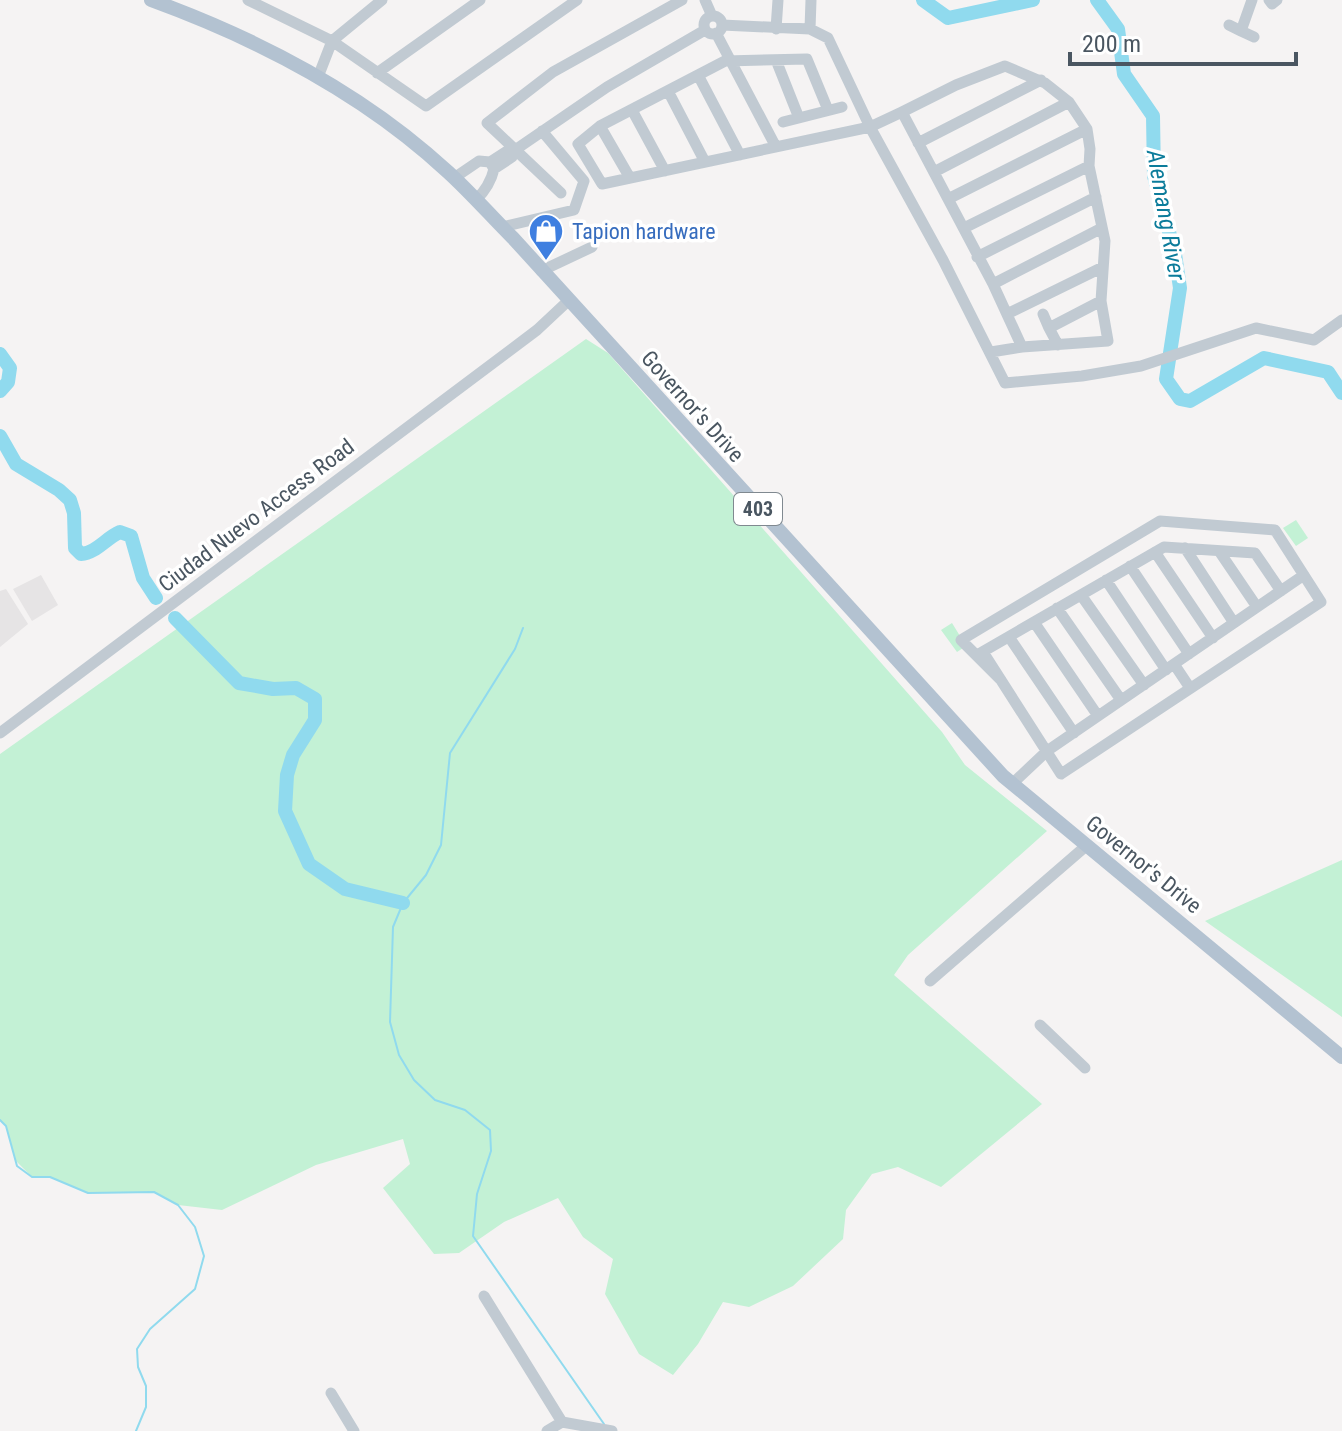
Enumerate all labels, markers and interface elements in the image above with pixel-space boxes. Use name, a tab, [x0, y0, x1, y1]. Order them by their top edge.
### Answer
scale bar	[1070, 16, 1296, 66]
text: 200 m	[1082, 30, 1141, 58]
water label: Alemang River	[1141, 147, 1191, 283]
shop icon: Tapion hardware	[527, 212, 565, 262]
place label: Tapion hardware	[572, 219, 716, 244]
street label: Governor's Drive	[636, 346, 749, 467]
street label: Ciudad Nuevo Access Road	[154, 434, 359, 597]
road number: 403	[734, 493, 782, 525]
street label: Governor's Drive	[1081, 810, 1206, 918]

